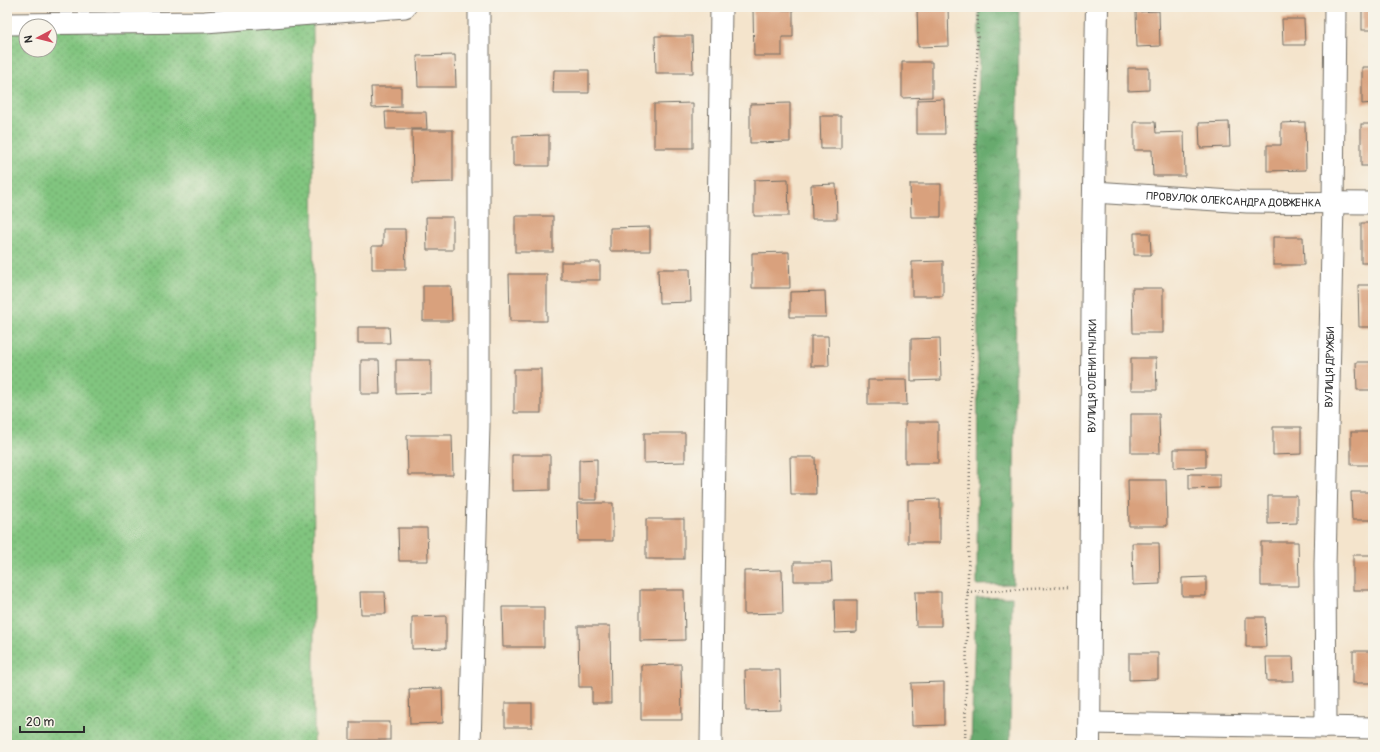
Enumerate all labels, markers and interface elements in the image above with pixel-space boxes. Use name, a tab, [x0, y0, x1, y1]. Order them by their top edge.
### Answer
north arrow	[18, 18, 58, 58]
text: N	[22, 34, 35, 44]
street label: ПРОВУЛОК ОЛЕКСАНДРА ДОВЖЕНКА	[1146, 189, 1321, 210]
street label: ВУЛИЦЯ ОЛЕНИ ПЧІЛКИ	[1086, 319, 1099, 433]
street label: ВУЛИЦЯ ДРУЖБИ	[1322, 326, 1337, 408]
scale bar	[20, 708, 84, 734]
text: 20 m	[26, 715, 55, 730]

